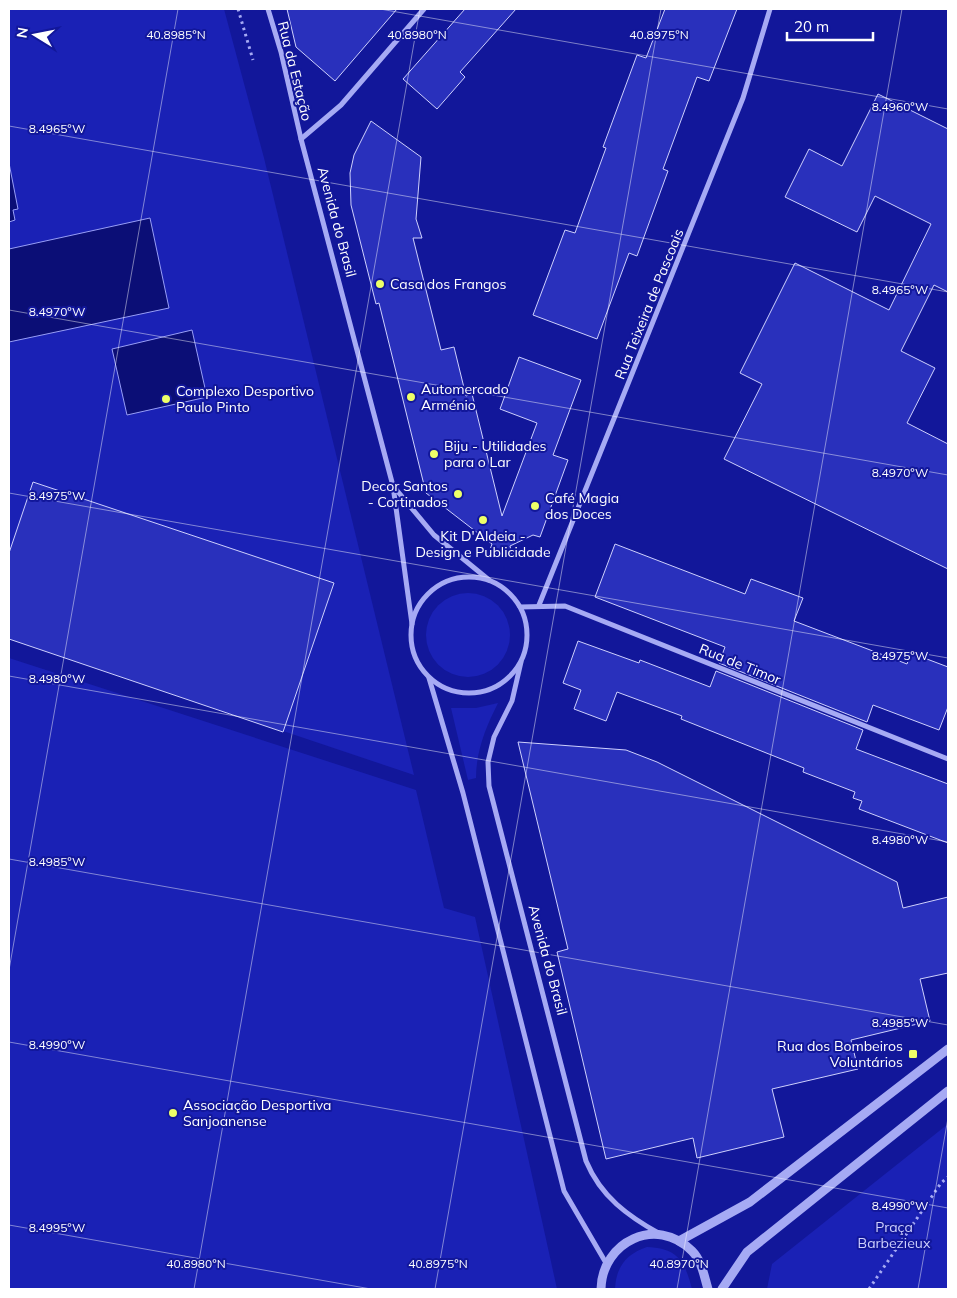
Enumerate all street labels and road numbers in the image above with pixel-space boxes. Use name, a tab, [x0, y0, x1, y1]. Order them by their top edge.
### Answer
street label: Rua da Estação	[274, 19, 316, 123]
street label: Avenida do Brasil	[314, 165, 360, 279]
street label: Rua Teixeira de Pascoais	[611, 226, 687, 382]
street label: Rua de Timor	[696, 639, 784, 689]
street label: Avenida do Brasil	[525, 903, 571, 1017]

